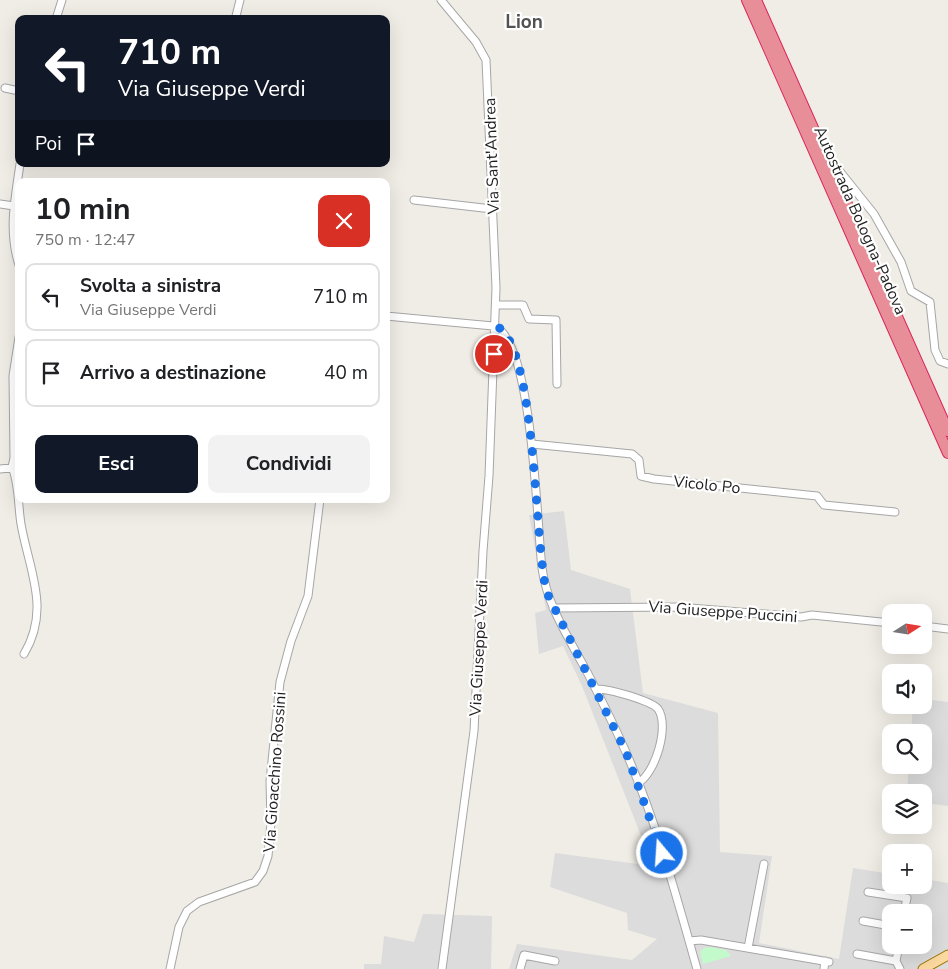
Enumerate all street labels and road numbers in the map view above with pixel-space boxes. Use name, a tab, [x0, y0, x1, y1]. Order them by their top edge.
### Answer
street label: Via Sant'Andrea	[479, 97, 505, 216]
street label: Autostrada Bologna-Padova	[809, 123, 912, 318]
street label: Vicolo Po	[671, 470, 742, 499]
street label: Via Giuseppe Verdi	[464, 579, 494, 718]
street label: Via Giuseppe Puccini	[647, 596, 798, 628]
street label: Via Gioacchino Rossini	[258, 691, 292, 854]

